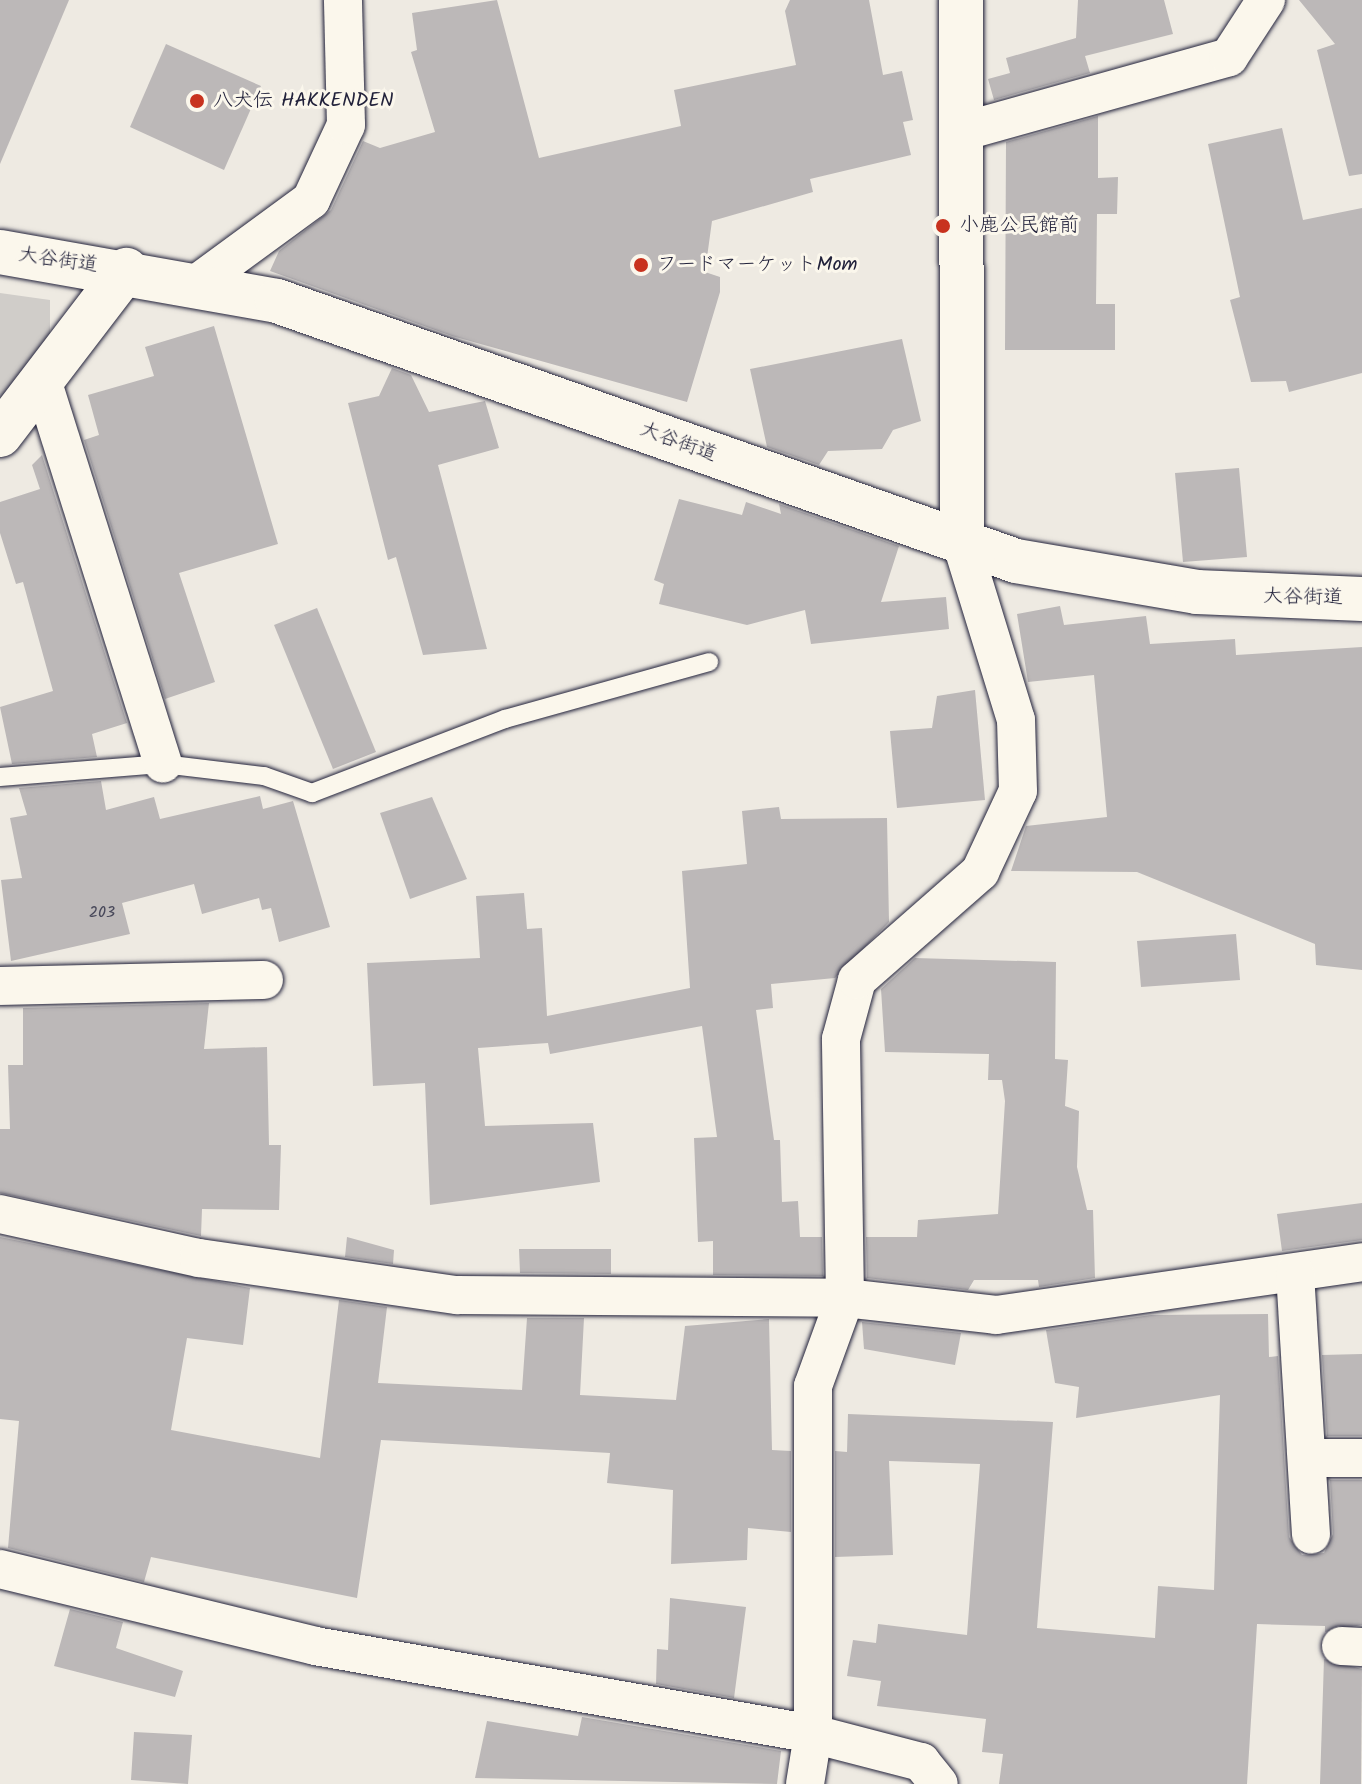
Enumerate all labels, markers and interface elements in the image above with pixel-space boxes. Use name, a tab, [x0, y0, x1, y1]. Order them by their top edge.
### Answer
place label: 八犬伝 HAKKENDEN	[213, 89, 394, 113]
marker: 八犬伝 HAKKENDEN	[188, 92, 206, 110]
place label: 小鹿公民館前	[959, 214, 1079, 238]
marker: 小鹿公民館前	[934, 217, 952, 235]
street label: 大谷街道	[17, 244, 99, 278]
place label: フードマーケットMom	[657, 253, 857, 277]
marker: フードマーケットMom	[632, 256, 650, 274]
street label: 大谷街道	[636, 418, 720, 468]
street label: 大谷街道	[1263, 585, 1343, 611]
house number: 203	[89, 903, 115, 923]

